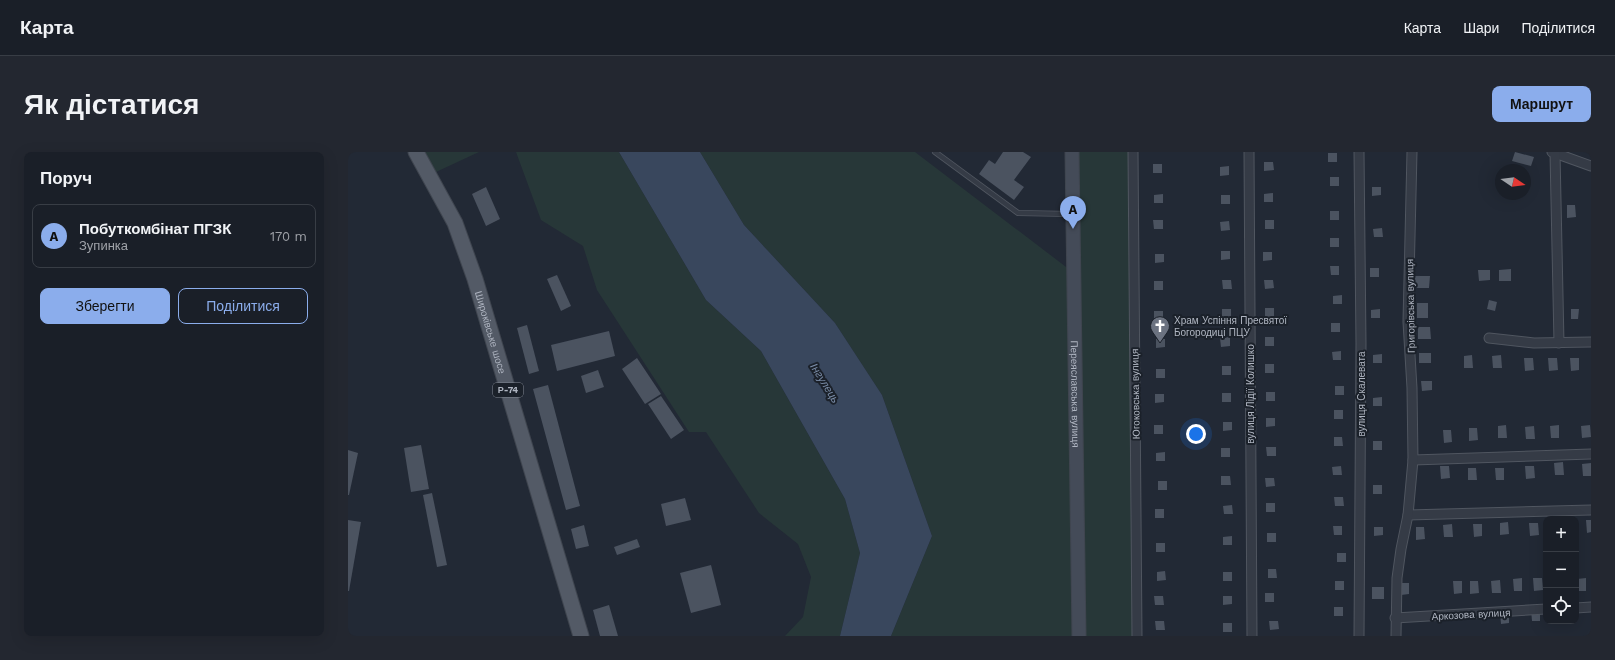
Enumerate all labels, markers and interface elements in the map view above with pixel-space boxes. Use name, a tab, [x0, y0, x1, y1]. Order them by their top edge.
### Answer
text: Карта	[20, 16, 74, 39]
text: Карта	[1404, 20, 1441, 36]
text: Шари	[1463, 20, 1499, 36]
text: Поділитися	[1521, 20, 1595, 36]
button: Маршрут	[1492, 86, 1591, 122]
text: Як дістатися	[24, 88, 199, 121]
north arrow	[1495, 164, 1531, 200]
text: Поруч	[40, 168, 92, 188]
pin: A	[1060, 196, 1086, 229]
text: Побуткомбінат ПГЗК	[79, 220, 231, 238]
text: A	[50, 229, 58, 244]
text: 170 m	[270, 229, 307, 244]
text: Зупинка	[79, 238, 128, 253]
street label: Григорівська вулиця	[1404, 259, 1417, 353]
button: Зберегти	[40, 288, 170, 324]
button: Поділитися	[178, 288, 308, 324]
street label: Широківське шосе	[473, 290, 508, 375]
church icon: Храм Успіння Пресвятої Богородиці ПЦУ	[1149, 315, 1171, 343]
place label: Храм Успіння Пресвятої Богородиці ПЦУ	[1174, 315, 1287, 338]
street label: Переяславська вулиця	[1069, 340, 1081, 448]
street label: вулиця Лідії Колишко	[1245, 344, 1256, 444]
street label: Югоковська вулиця	[1129, 349, 1142, 439]
street label: вулиця Скалевата	[1356, 351, 1367, 437]
water label: Інгулець	[807, 361, 842, 406]
road number: Р-74	[493, 383, 523, 397]
your location	[1186, 424, 1206, 444]
map controls	[1543, 516, 1579, 624]
button: +	[1543, 516, 1579, 552]
button: −	[1543, 552, 1579, 588]
button: locate	[1543, 588, 1579, 624]
street label: Аркозова вулиця	[1431, 607, 1511, 622]

